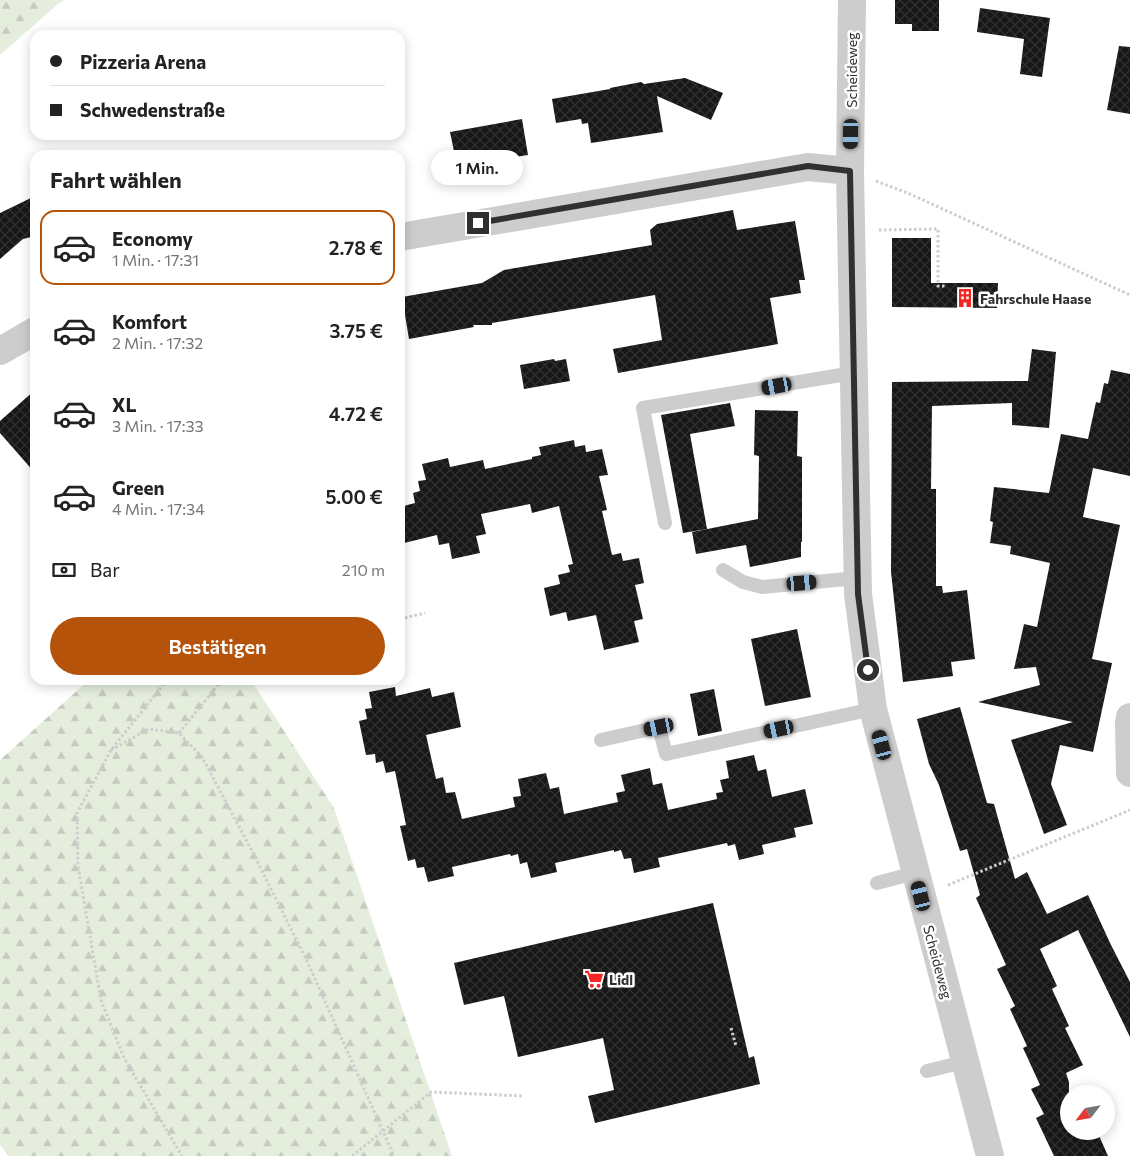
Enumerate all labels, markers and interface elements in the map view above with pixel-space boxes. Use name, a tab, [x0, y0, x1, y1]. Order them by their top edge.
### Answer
street label: Scheideweg	[843, 32, 860, 108]
text: Pizzeria Arena	[80, 50, 206, 73]
text: Schwedenstraße	[80, 98, 225, 121]
car	[843, 119, 858, 149]
callout: 1 Min.	[432, 150, 524, 186]
text: 1 Min.	[455, 158, 499, 177]
text: Fahrt wählen	[50, 166, 182, 193]
route end	[467, 212, 489, 234]
icon: car	[52, 225, 97, 270]
text: Economy	[112, 227, 193, 250]
text: 2.78 €	[329, 236, 383, 259]
text: 1 Min. · 17:31	[112, 250, 199, 269]
building icon: Fahrschule Haase	[954, 287, 976, 309]
place label: Fahrschule Haase	[980, 290, 1091, 307]
icon: car	[52, 308, 97, 353]
text: Komfort	[112, 310, 187, 333]
text: 3.75 €	[329, 319, 383, 342]
text: 2 Min. · 17:32	[112, 333, 203, 352]
car	[760, 376, 793, 396]
icon: car	[52, 391, 97, 436]
text: XL	[112, 393, 137, 416]
text: 4.72 €	[329, 402, 383, 425]
text: 3 Min. · 17:33	[112, 416, 204, 435]
icon: car	[52, 474, 97, 519]
text: Green	[112, 476, 164, 499]
text: 5.00 €	[326, 485, 383, 508]
text: 4 Min. · 17:34	[112, 499, 205, 518]
icon: cash	[50, 556, 78, 584]
text: Bar	[90, 558, 120, 581]
text: 210 m	[342, 560, 385, 579]
car	[786, 574, 817, 592]
button: Bestätigen	[50, 617, 385, 675]
route start	[857, 659, 879, 681]
car	[642, 717, 675, 737]
car	[762, 719, 795, 739]
car	[870, 729, 893, 761]
car	[910, 880, 931, 912]
street label: Scheideweg	[920, 923, 956, 1001]
supermarket icon: Lidl	[583, 968, 605, 990]
place label: Lidl	[609, 971, 633, 988]
north arrow	[1060, 1085, 1115, 1140]
map controls	[1060, 1085, 1115, 1140]

